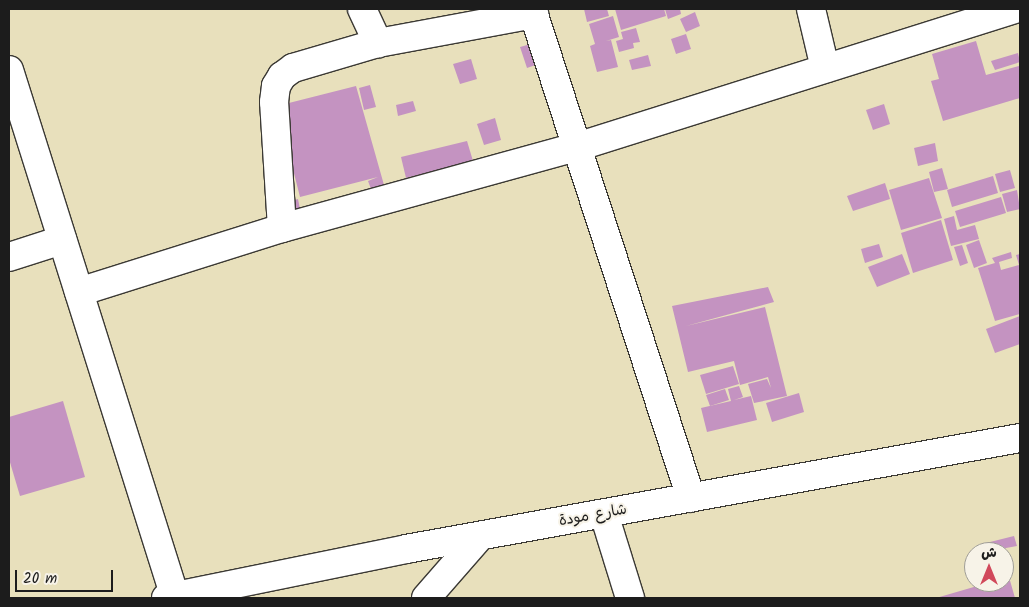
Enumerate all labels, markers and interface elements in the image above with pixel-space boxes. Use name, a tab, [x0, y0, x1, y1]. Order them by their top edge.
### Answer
street label: شارع مودة	[558, 501, 628, 531]
north arrow	[964, 542, 1014, 592]
text: ش	[981, 542, 997, 564]
scale bar	[18, 560, 115, 592]
text: 20 m	[23, 567, 57, 591]

